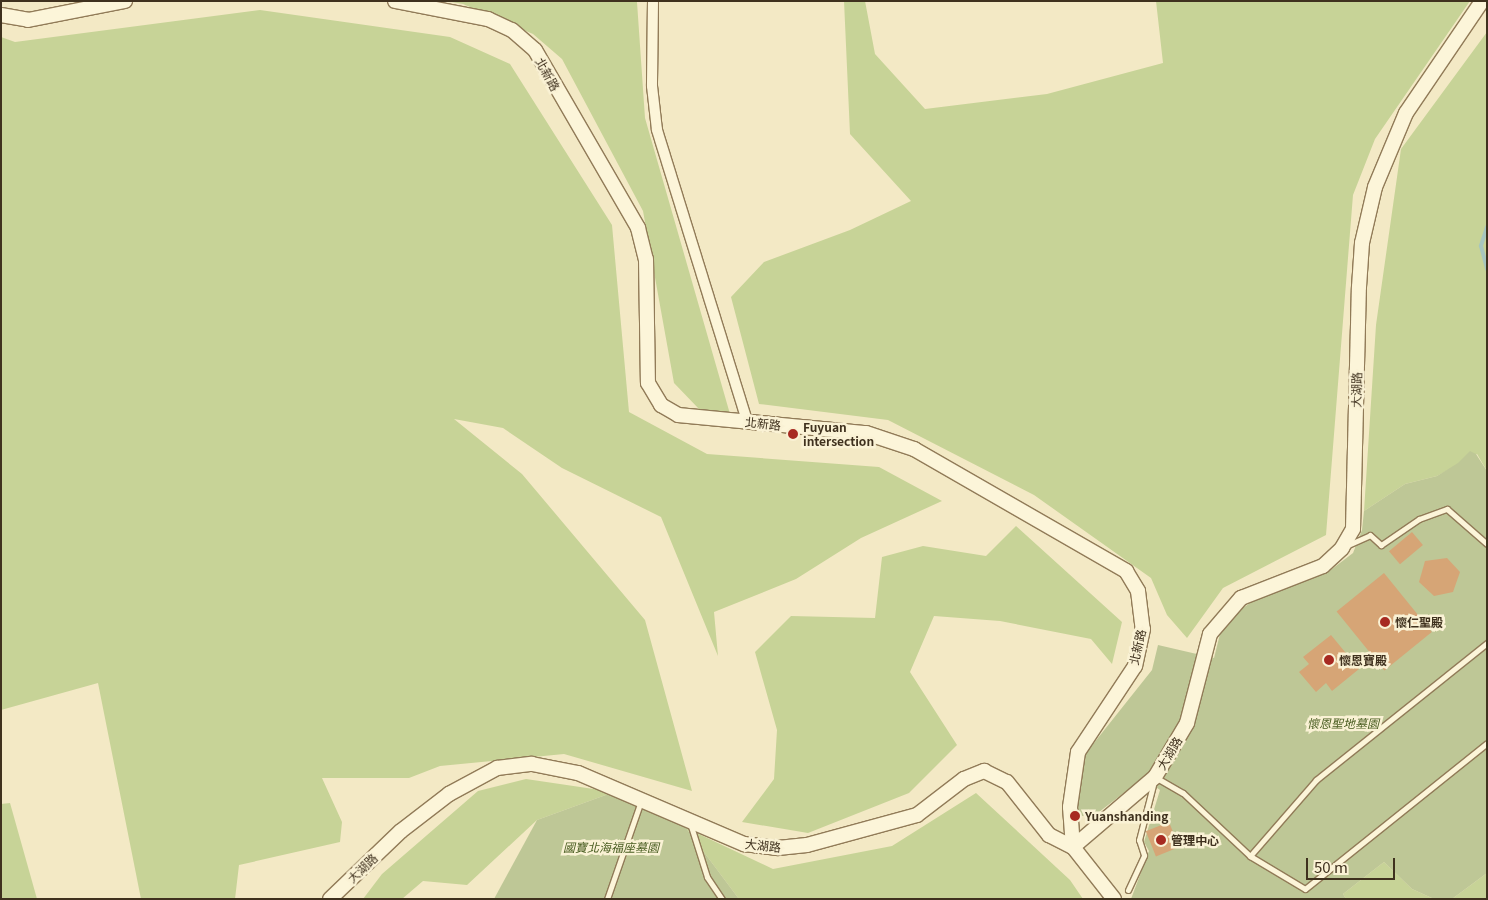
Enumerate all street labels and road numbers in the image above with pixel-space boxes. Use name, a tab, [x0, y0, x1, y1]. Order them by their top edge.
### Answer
street label: 北新路	[533, 55, 563, 93]
street label: 大湖路	[1348, 372, 1364, 408]
street label: 北新路	[744, 414, 782, 432]
street label: 北新路	[1126, 628, 1148, 666]
street label: 大湖路	[1154, 734, 1184, 772]
street label: 大湖路	[744, 836, 782, 854]
street label: 大湖路	[344, 850, 380, 886]

